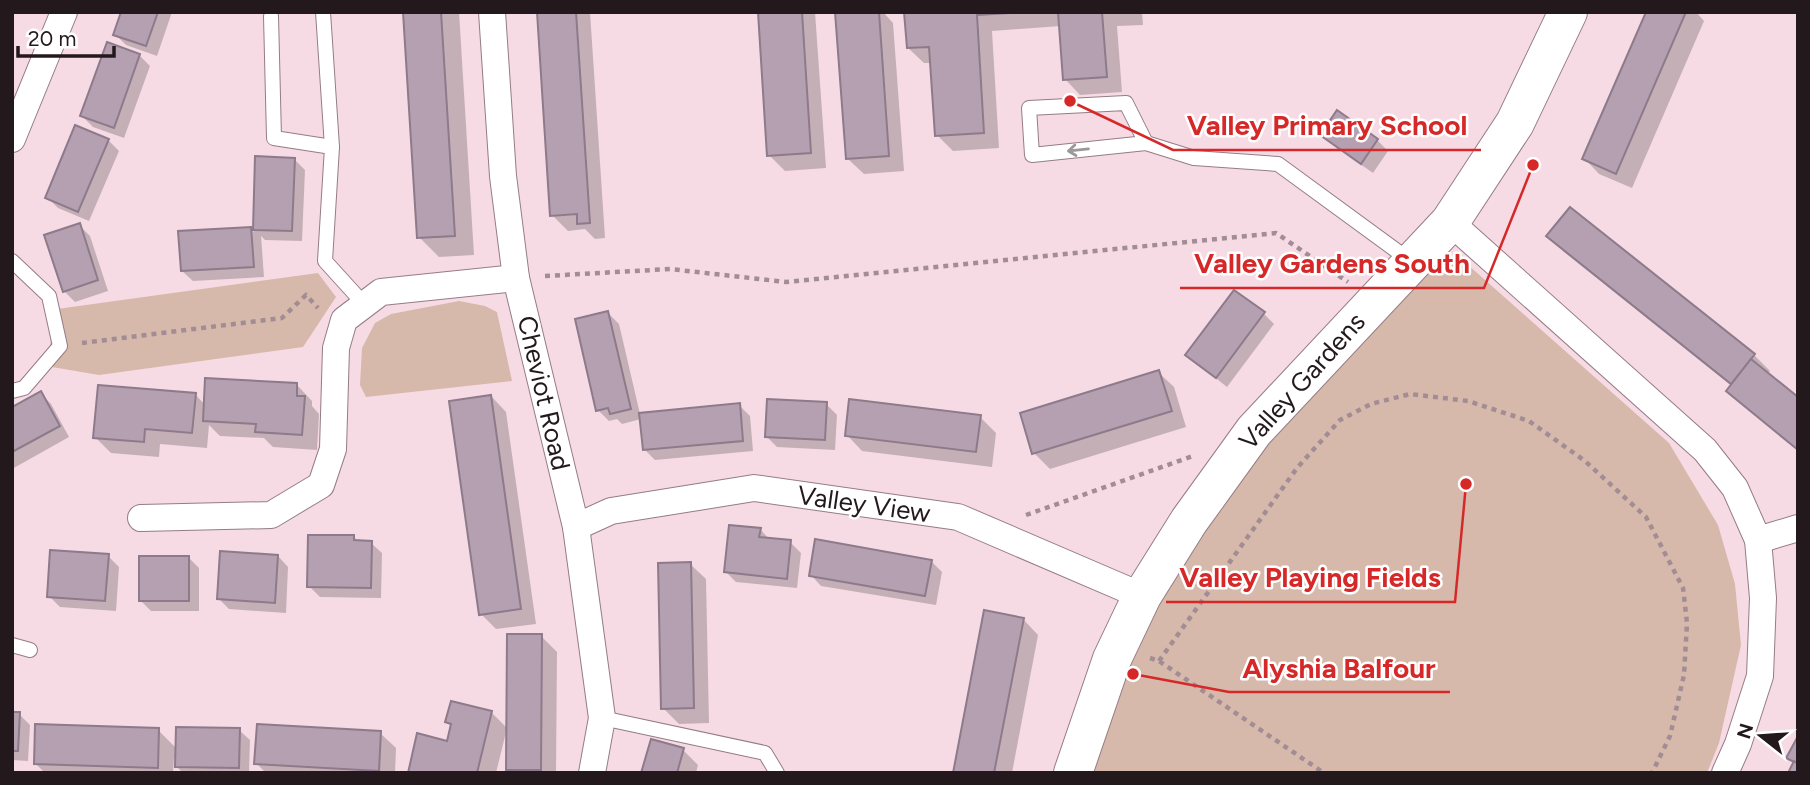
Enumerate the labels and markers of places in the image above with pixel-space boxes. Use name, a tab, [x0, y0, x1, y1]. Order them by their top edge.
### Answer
callout: Valley Primary School	[1173, 101, 1481, 150]
callout: Valley Gardens South	[1180, 239, 1484, 288]
callout: Valley Playing Fields	[1166, 553, 1455, 602]
callout: Alyshia Balfour	[1229, 643, 1450, 692]

